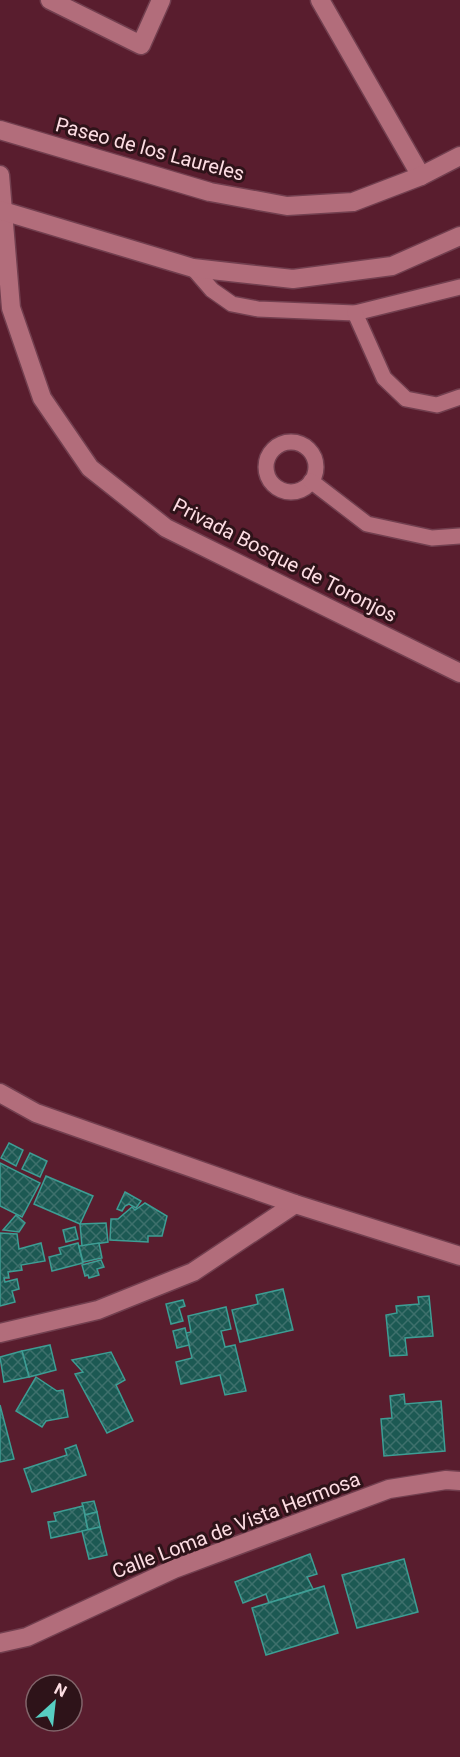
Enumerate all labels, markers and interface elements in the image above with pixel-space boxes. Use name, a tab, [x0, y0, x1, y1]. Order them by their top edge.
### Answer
street label: Paseo de los Laureles	[53, 112, 247, 186]
street label: Privada Bosque de Toronjos	[169, 493, 401, 627]
street label: Calle Loma de Vista Hermosa	[109, 1467, 363, 1583]
north arrow	[24, 1673, 84, 1733]
text: N	[51, 1679, 70, 1701]

